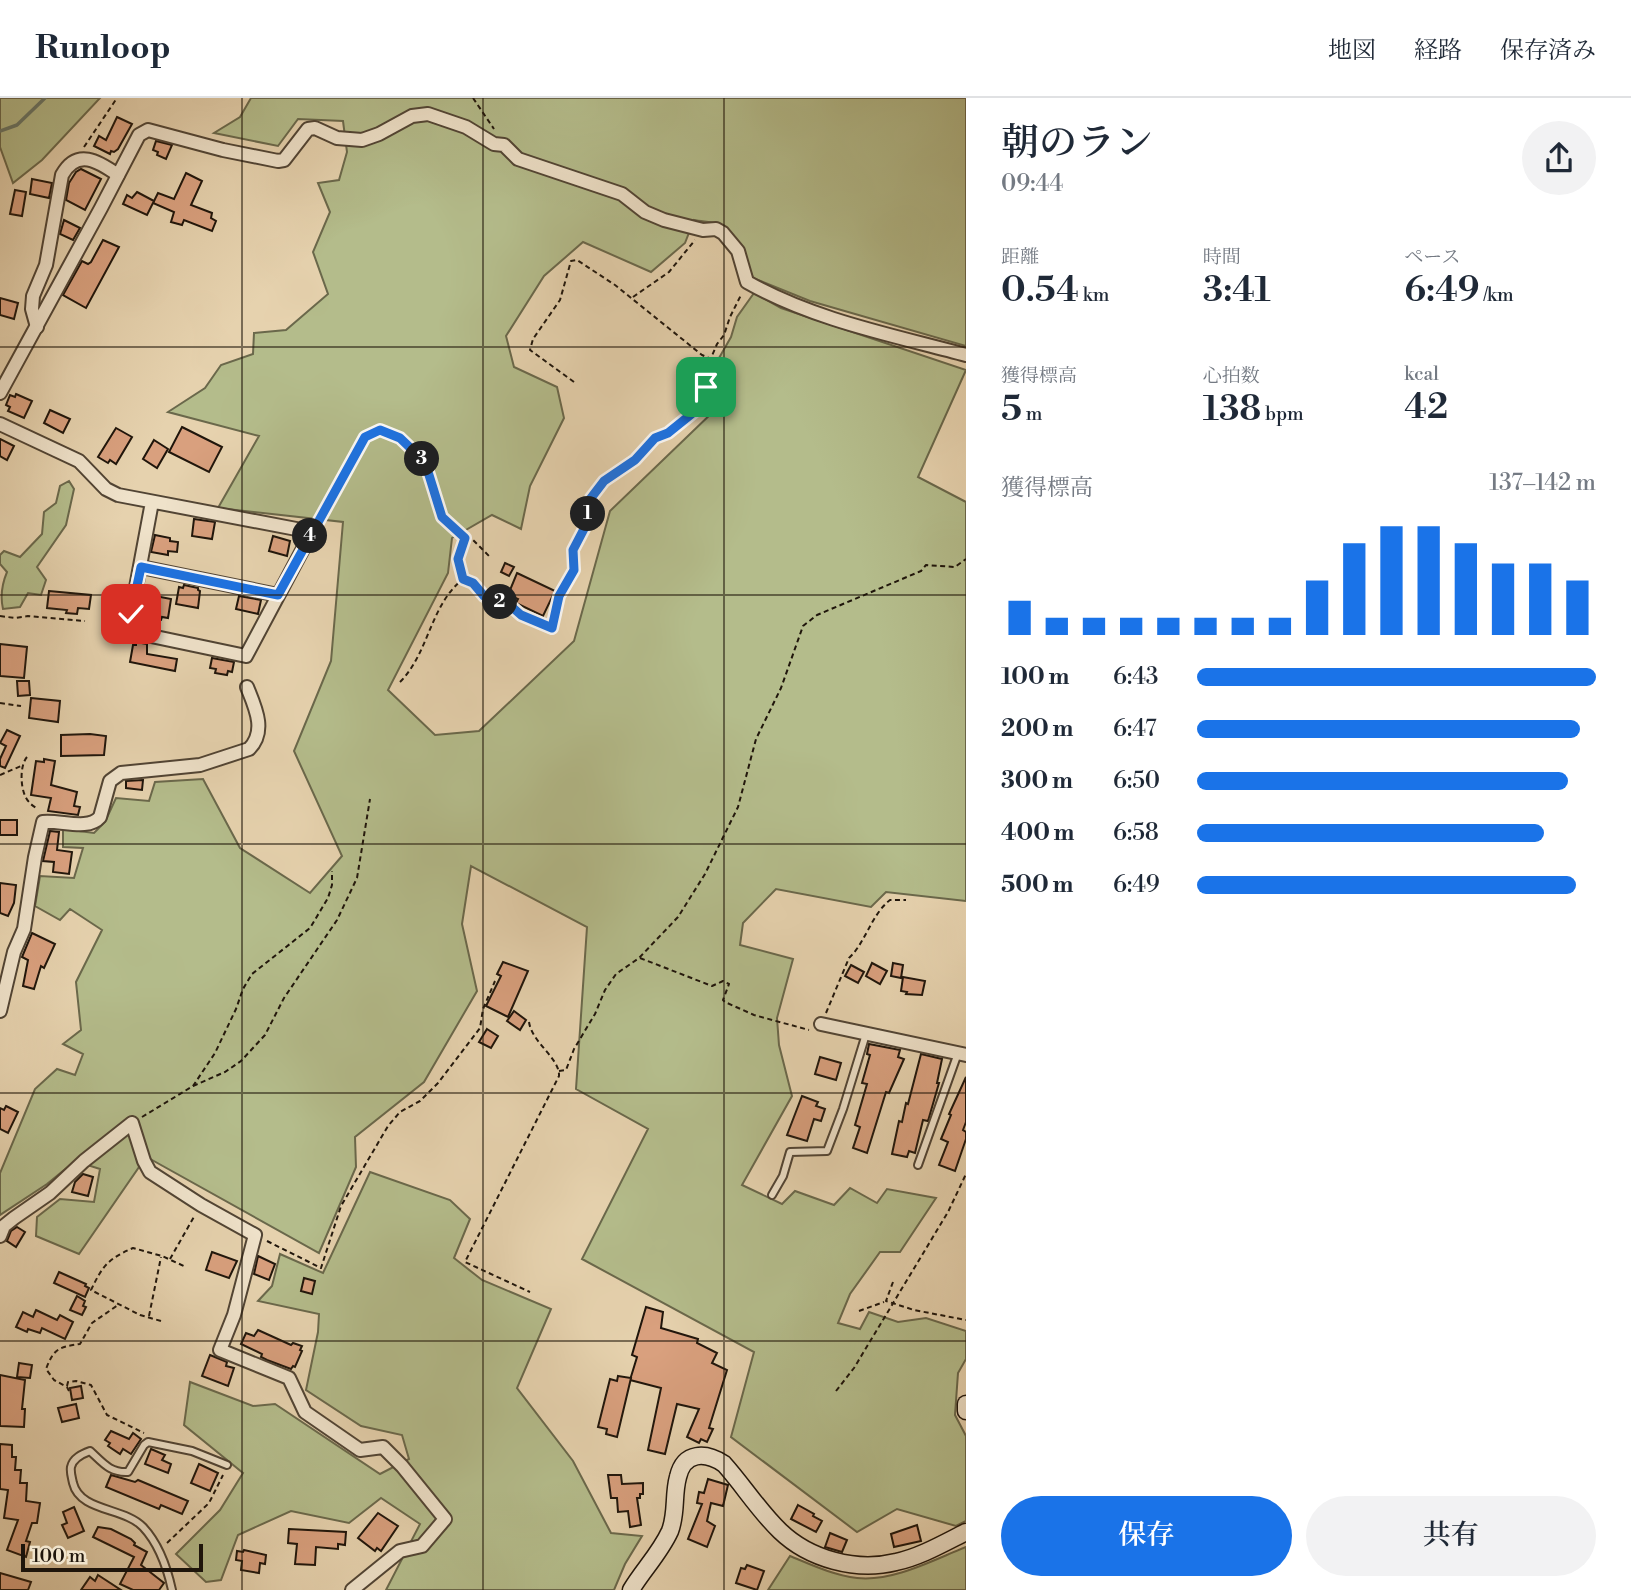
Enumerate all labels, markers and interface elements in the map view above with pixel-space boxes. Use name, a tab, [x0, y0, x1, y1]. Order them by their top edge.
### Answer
text: Runloop	[35, 28, 171, 69]
text: 地図	[1328, 36, 1376, 66]
text: 経路	[1414, 36, 1462, 66]
text: 保存済み	[1500, 36, 1596, 66]
text: 朝のラン	[1001, 120, 1153, 167]
button: share	[1522, 121, 1596, 195]
text: 09:44	[1001, 170, 1063, 198]
text: 距離	[1001, 245, 1039, 269]
text: 時間	[1203, 245, 1241, 269]
text: ペース	[1404, 245, 1460, 269]
text: 0.54	[1001, 269, 1079, 312]
text: 3:41	[1203, 269, 1271, 312]
text: 6:49	[1404, 269, 1479, 312]
text: km	[1079, 283, 1109, 307]
text: /km	[1479, 283, 1514, 307]
pin	[676, 357, 736, 417]
text: kcal	[1404, 362, 1439, 386]
text: 獲得標高	[1001, 364, 1077, 388]
text: 心拍数	[1203, 364, 1260, 388]
icon: arrive	[687, 368, 725, 406]
text: 42	[1404, 386, 1448, 429]
text: 5	[1001, 388, 1022, 431]
text: 138	[1203, 388, 1261, 431]
text: m	[1022, 402, 1042, 426]
text: bpm	[1261, 402, 1304, 426]
pin: 3	[404, 442, 440, 476]
text: 3	[416, 446, 427, 470]
text: 137–142 m	[1489, 469, 1596, 497]
text: 獲得標高	[1001, 474, 1093, 502]
pin: 1	[570, 496, 606, 532]
text: 1	[583, 501, 592, 525]
pin: 4	[292, 518, 328, 554]
text: 4	[303, 523, 316, 547]
pin	[101, 584, 161, 644]
pin: 2	[482, 584, 518, 620]
text: 2	[494, 589, 505, 613]
icon: check	[112, 595, 150, 633]
text: 100 m	[1001, 663, 1069, 691]
text: 6:43	[1113, 663, 1159, 691]
text: 200 m	[1001, 715, 1073, 743]
text: 6:47	[1113, 715, 1157, 743]
text: 300 m	[1001, 767, 1073, 795]
text: 6:50	[1113, 767, 1160, 795]
text: 400 m	[1001, 819, 1074, 847]
text: 6:58	[1113, 819, 1159, 847]
text: 500 m	[1001, 871, 1073, 899]
text: 6:49	[1113, 871, 1160, 899]
button: 保存	[1001, 1496, 1292, 1576]
button: 共有	[1306, 1496, 1596, 1576]
scale bar	[21, 1541, 203, 1573]
text: 100 m	[32, 1544, 85, 1568]

